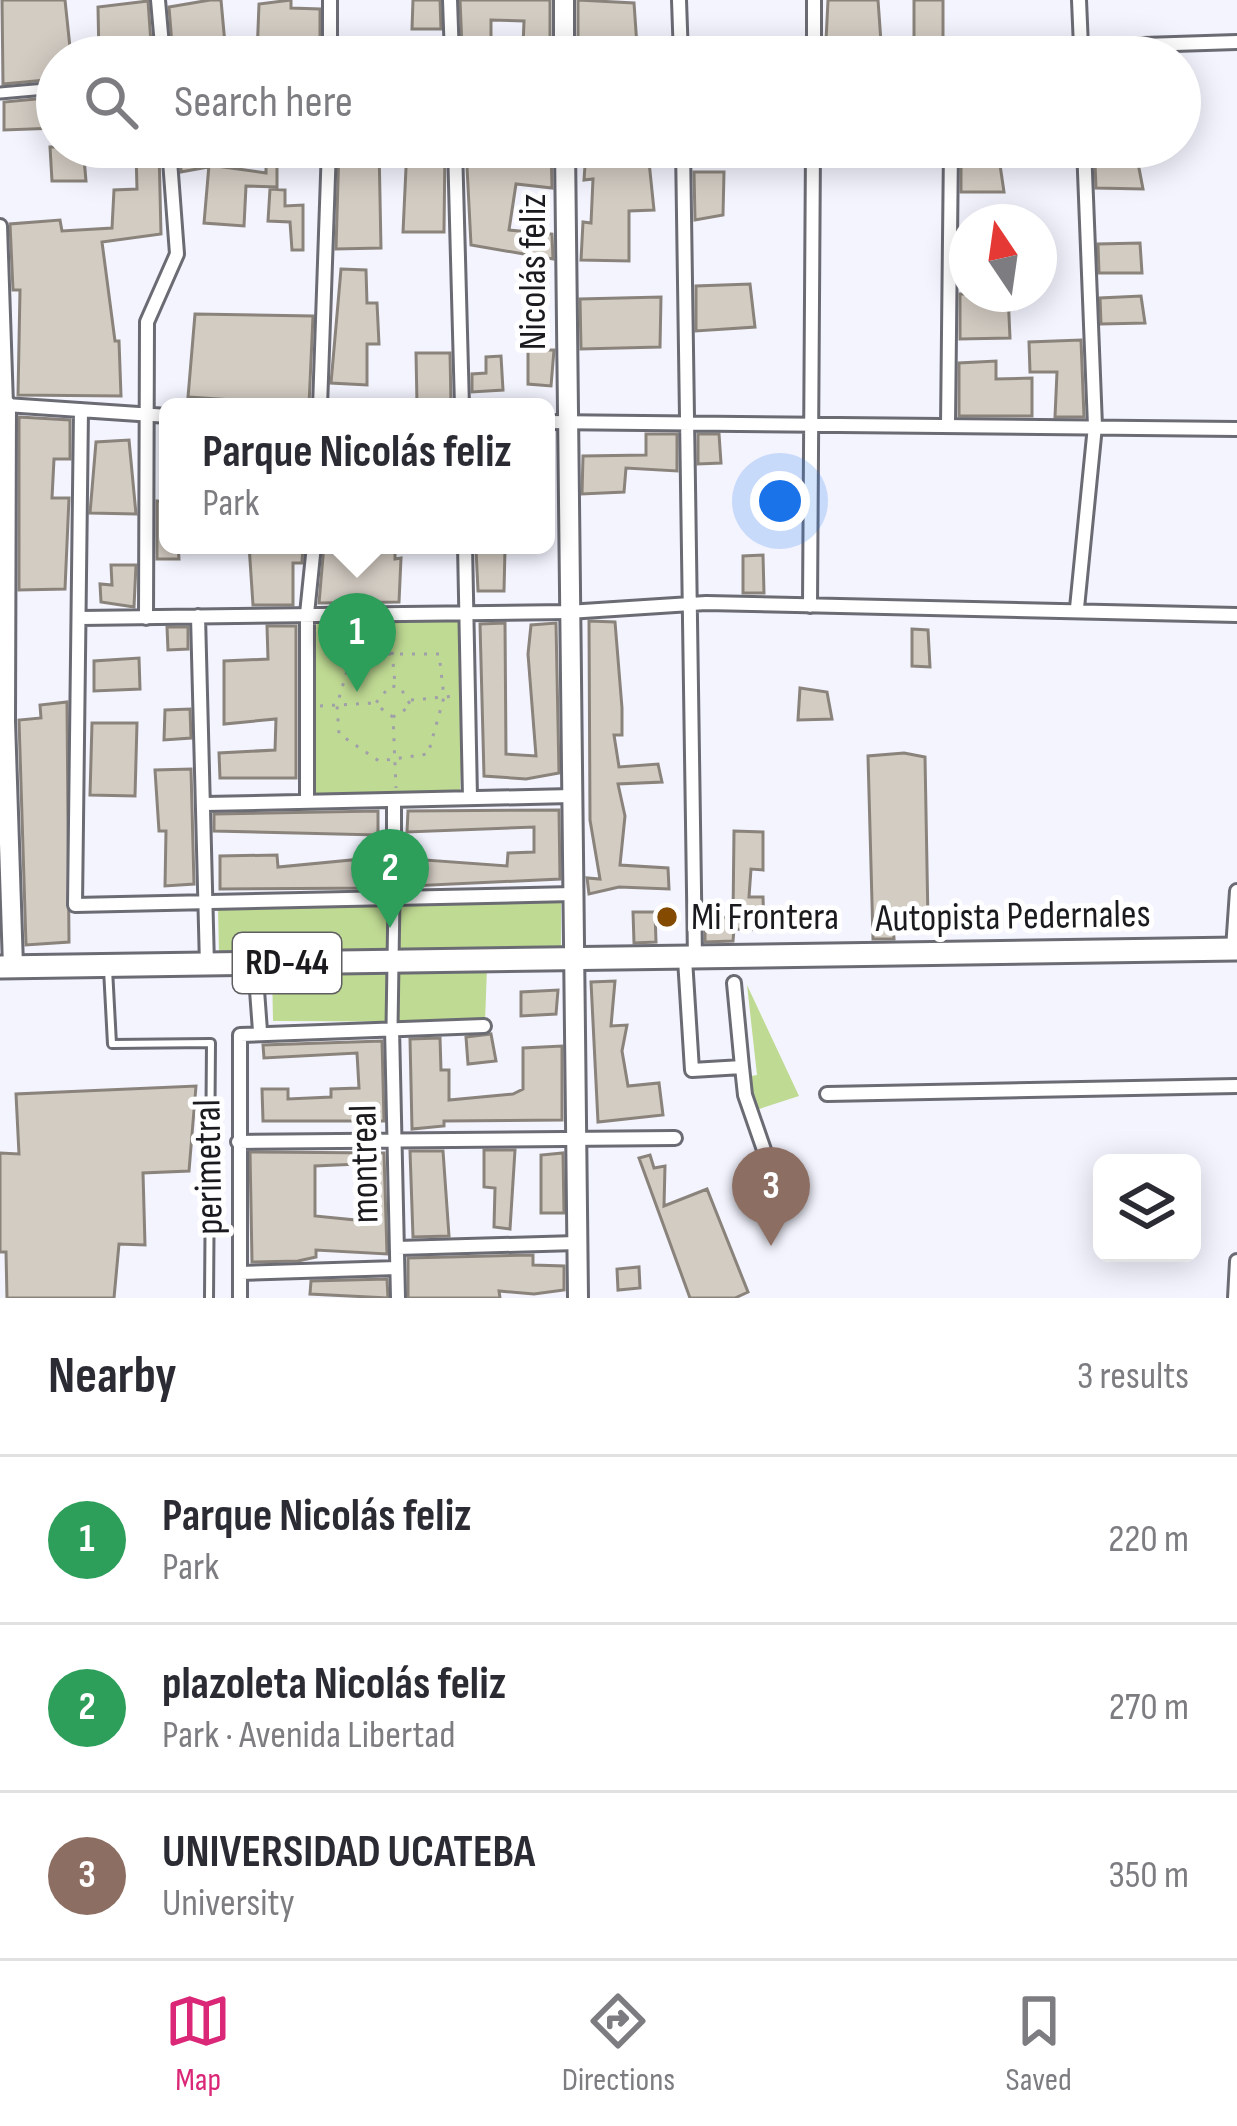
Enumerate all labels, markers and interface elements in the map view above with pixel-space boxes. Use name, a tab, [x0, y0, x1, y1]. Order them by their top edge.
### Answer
search box	[36, 36, 1201, 168]
icon: search	[78, 69, 144, 135]
text: Search here	[174, 75, 353, 130]
street label: Nicolás feliz	[510, 194, 557, 350]
north arrow	[949, 204, 1057, 312]
popup	[159, 398, 555, 554]
text: Parque Nicolás feliz	[202, 425, 512, 480]
your location	[750, 471, 810, 531]
text: Park	[202, 480, 259, 527]
pin: 1	[318, 593, 396, 692]
pin: 2	[351, 829, 429, 928]
street label: Autopista Pedernales	[874, 891, 1151, 943]
place label: Mi Frontera	[691, 894, 839, 941]
marker: Mi Frontera	[654, 904, 680, 930]
road number: RD-44	[233, 933, 341, 993]
street label: perimetral	[184, 1099, 234, 1235]
street label: montreal	[340, 1104, 390, 1224]
pin: 3	[732, 1147, 810, 1246]
map controls	[1093, 1154, 1201, 1262]
button: layers	[1093, 1154, 1201, 1262]
text: Nearby	[48, 1346, 177, 1407]
text: 3 results	[1077, 1353, 1189, 1400]
text: Parque Nicolás feliz	[162, 1489, 471, 1544]
text: 1	[79, 1516, 95, 1563]
text: 220 m	[1108, 1516, 1189, 1563]
text: Park	[162, 1544, 219, 1591]
text: plazoleta Nicolás feliz	[162, 1657, 506, 1712]
text: 2	[78, 1684, 96, 1731]
text: 270 m	[1109, 1684, 1189, 1731]
text: Park · Avenida Libertad	[162, 1712, 456, 1759]
text: UNIVERSIDAD UCATEBA	[162, 1825, 535, 1880]
text: 3	[78, 1852, 96, 1899]
text: 350 m	[1108, 1852, 1189, 1899]
text: University	[162, 1880, 295, 1927]
tab: Map	[165, 1988, 231, 2100]
tab: Directions	[562, 1988, 675, 2100]
tab: Saved	[1006, 1988, 1072, 2100]

